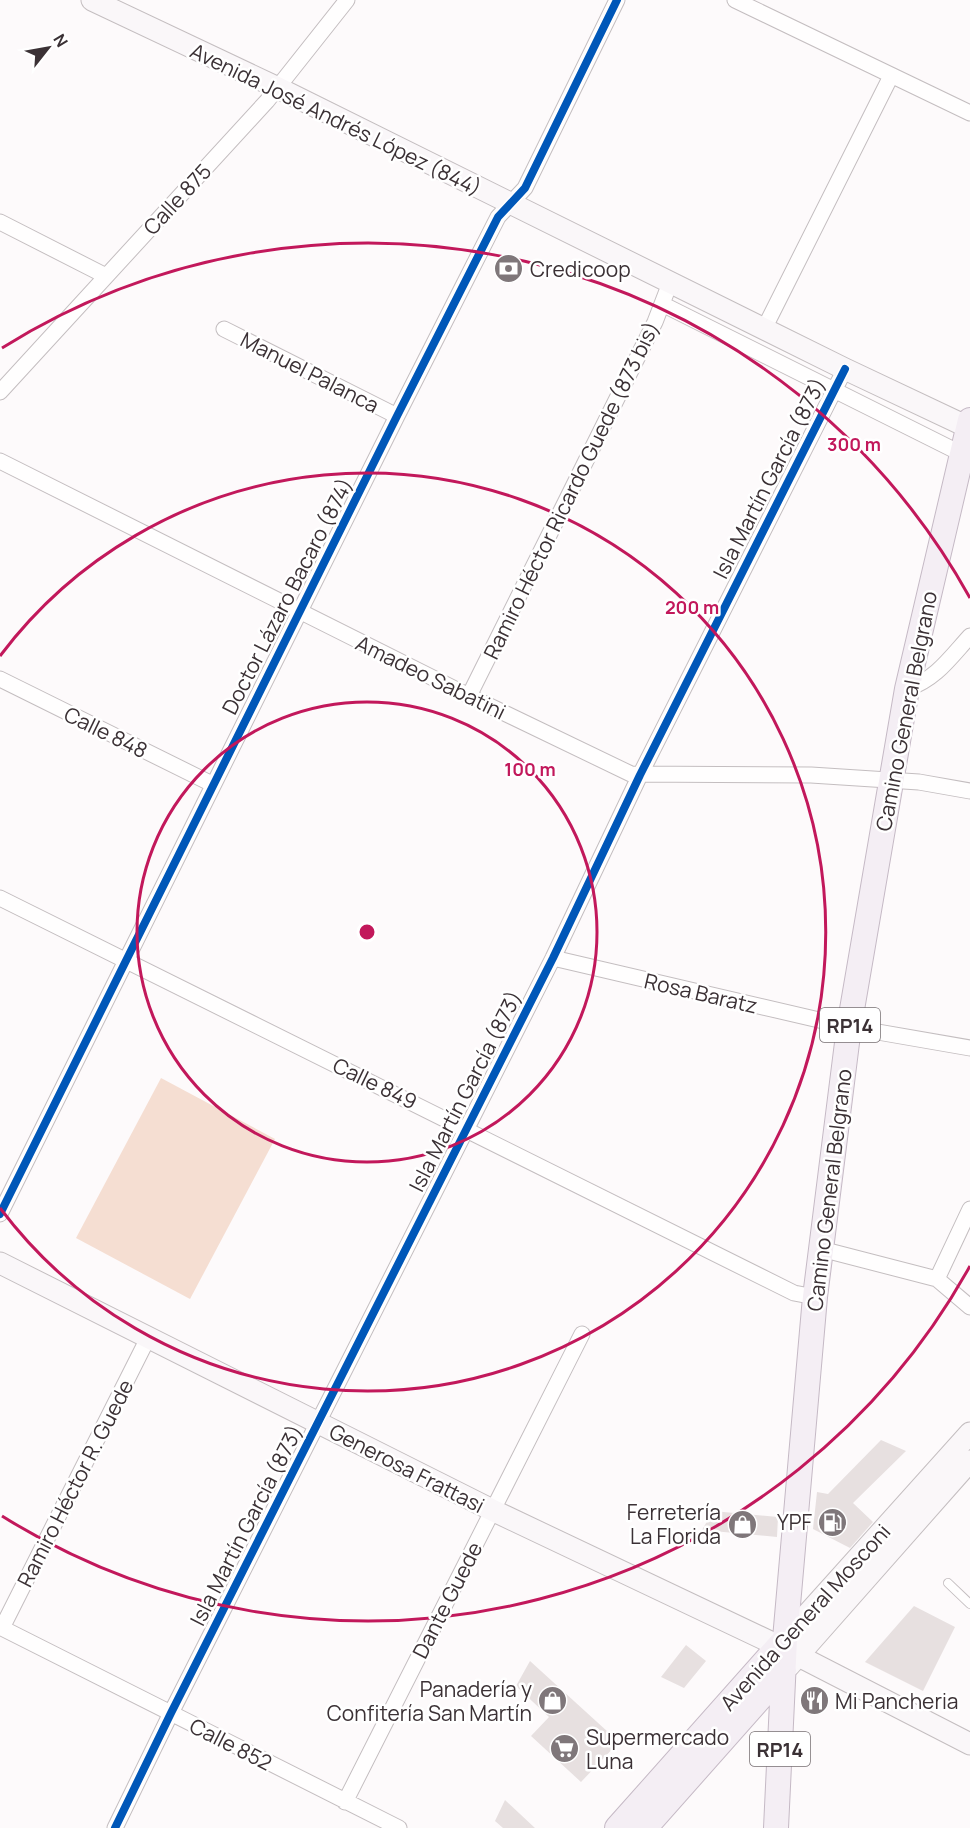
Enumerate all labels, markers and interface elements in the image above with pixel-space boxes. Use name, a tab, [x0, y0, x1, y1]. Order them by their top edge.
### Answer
north arrow	[18, 18, 78, 78]
text: N	[48, 30, 73, 51]
street label: Avenida José Andrés López (844)	[186, 36, 486, 202]
street label: Calle 875	[137, 157, 217, 241]
bank icon: Credicoop	[493, 253, 525, 285]
place label: Credicoop	[530, 255, 631, 283]
street label: Ramiro Héctor Ricardo Guede (873 bis)	[477, 316, 665, 664]
street label: Manuel Palanca	[236, 325, 384, 419]
street label: Isla Martín García (873)	[706, 373, 832, 583]
text: 300 m	[827, 432, 881, 456]
street label: Doctor Lázaro Bacaro (874)	[215, 473, 359, 719]
street label: Camino General Belgrano	[869, 589, 943, 833]
text: 200 m	[665, 595, 719, 619]
street label: Amadeo Sabatini	[351, 629, 511, 725]
street label: Calle 848	[60, 700, 152, 764]
text: 100 m	[504, 757, 556, 781]
centre of rings	[357, 922, 377, 942]
street label: Rosa Baratz	[642, 966, 760, 1020]
street label: Isla Martín García (873)	[402, 986, 528, 1196]
road number: RP14	[820, 1008, 880, 1042]
street label: Calle 849	[328, 1051, 422, 1115]
street label: Camino General Belgrano	[800, 1067, 858, 1313]
street label: Ramiro Héctor R. Guede	[11, 1375, 139, 1591]
street label: Generosa Frattasi	[325, 1417, 489, 1519]
street label: Isla Martín García (873)	[183, 1420, 309, 1630]
place label: Ferretería La Florida	[627, 1498, 721, 1550]
fuel station icon: YPF	[817, 1506, 849, 1538]
shop icon: Ferretería La Florida	[726, 1508, 758, 1540]
place label: YPF	[777, 1508, 812, 1536]
street label: Avenida General Mosconi	[714, 1518, 896, 1716]
street label: Dante Guede	[406, 1537, 488, 1663]
place label: Panadería y Confitería San Martín	[327, 1675, 532, 1727]
shop icon: Panadería y Confitería San Martín	[537, 1685, 569, 1717]
restaurant icon: Mi Pancheria	[798, 1685, 830, 1717]
place label: Mi Pancheria	[835, 1687, 959, 1715]
street label: Calle 852	[185, 1711, 277, 1777]
place label: Supermercado Luna	[586, 1723, 729, 1775]
road number: RP14	[750, 1732, 810, 1766]
supermarket icon: Supermercado Luna	[549, 1733, 581, 1765]

